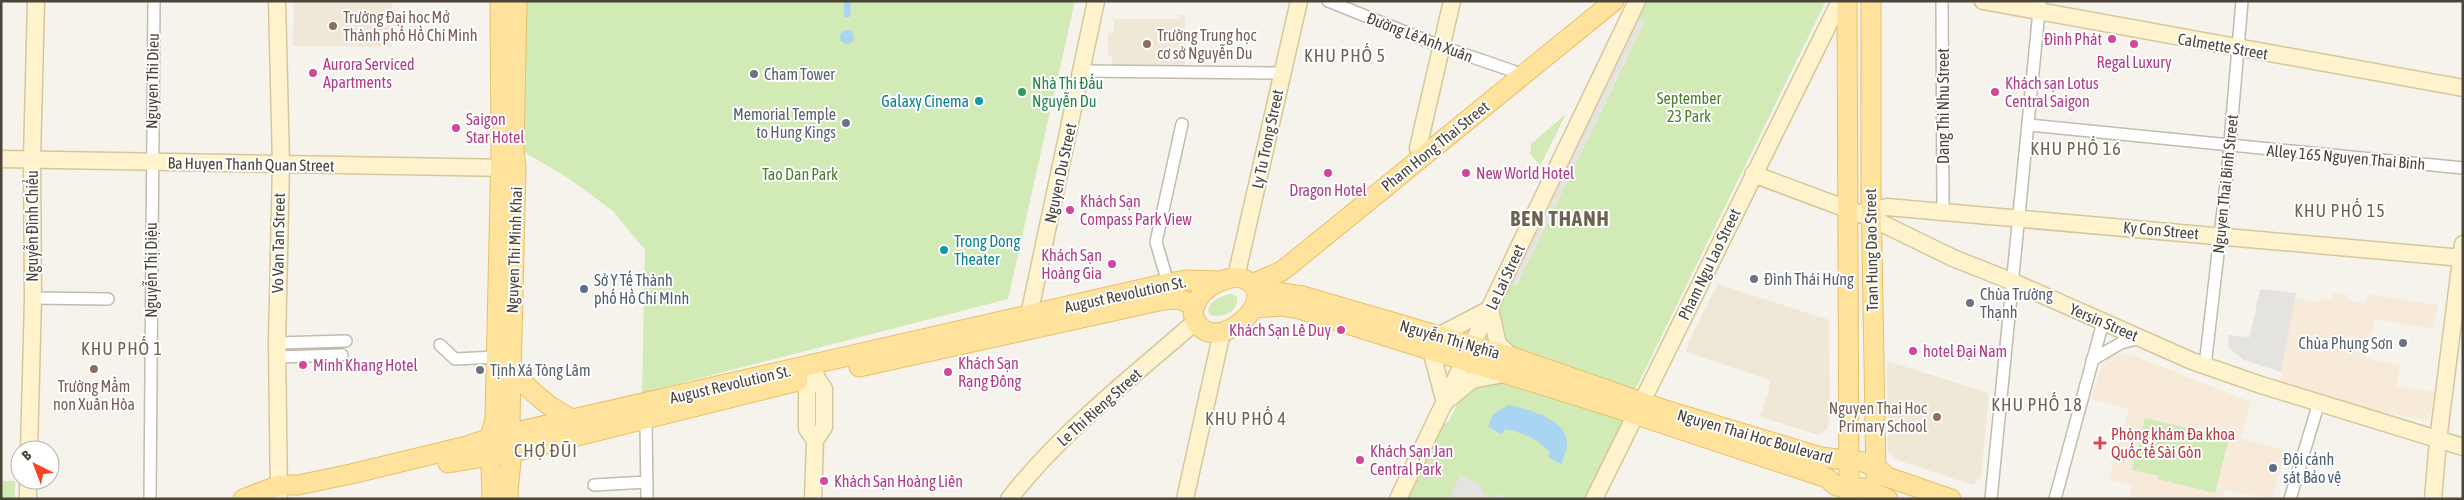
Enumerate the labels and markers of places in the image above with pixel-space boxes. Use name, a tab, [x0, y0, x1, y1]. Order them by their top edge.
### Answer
place label: Trường Đại học Mở Thành phố Hồ Chí Minh	[343, 8, 477, 45]
marker: Trường Đại học Mở Thành phố Hồ Chí Minh	[327, 20, 339, 32]
place label: Trường Trung học cơ sở Nguyễn Du	[1157, 26, 1256, 63]
place label: Đình Phát	[2044, 30, 2102, 48]
marker: Đình Phát	[2106, 33, 2118, 45]
marker: Trường Trung học cơ sở Nguyễn Du	[1141, 38, 1153, 50]
marker: Regal Luxury	[2128, 38, 2140, 50]
place label: Regal Luxury	[2096, 53, 2172, 72]
place label: Aurora Serviced Apartments	[323, 55, 415, 92]
place label: Cham Tower	[764, 65, 835, 83]
marker: Aurora Serviced Apartments	[307, 67, 319, 79]
marker: Cham Tower	[748, 68, 760, 80]
place label: Nhà Thi Đấu Nguyễn Du	[1032, 73, 1103, 111]
place label: Khách sạn Lotus Central Saigon	[2005, 74, 2099, 111]
marker: Nhà Thi Đấu Nguyễn Du	[1016, 86, 1028, 98]
marker: Khách sạn Lotus Central Saigon	[1989, 86, 2001, 98]
place label: Galaxy Cinema	[881, 92, 969, 111]
marker: Galaxy Cinema	[973, 95, 985, 107]
place label: Memorial Temple to Hung Kings	[733, 105, 836, 142]
place label: Saigon Star Hotel	[466, 110, 525, 146]
marker: Memorial Temple to Hung Kings	[840, 117, 852, 129]
marker: Saigon Star Hotel	[450, 122, 462, 134]
place label: New World Hotel	[1476, 164, 1575, 182]
marker: Dragon Hotel	[1322, 167, 1334, 179]
marker: New World Hotel	[1460, 167, 1472, 179]
place label: Dragon Hotel	[1289, 181, 1368, 200]
place label: Khách Sạn Compass Park View	[1080, 192, 1192, 229]
marker: Khách Sạn Compass Park View	[1064, 204, 1076, 216]
place label: Trong Dong Theater	[954, 232, 1020, 268]
marker: Trong Dong Theater	[938, 244, 950, 256]
place label: Khách Sạn Hoàng Gia	[1041, 246, 1102, 283]
marker: Khách Sạn Hoàng Gia	[1106, 258, 1118, 270]
place label: Sở Y Tế Thành phố Hồ Chí MInh	[594, 270, 689, 308]
place label: Đình Thái Hưng	[1764, 270, 1854, 289]
marker: Đình Thái Hưng	[1748, 273, 1760, 285]
marker: Sở Y Tế Thành phố Hồ Chí MInh	[578, 283, 590, 295]
place label: Chùa Trường Thạnh	[1980, 285, 2053, 321]
marker: Chùa Trường Thạnh	[1964, 297, 1976, 309]
place label: Khách Sạn Lê Duy	[1229, 321, 1331, 340]
marker: Khách Sạn Lê Duy	[1335, 324, 1347, 336]
place label: Chùa Phụng Sơn	[2299, 334, 2393, 353]
marker: Chùa Phụng Sơn	[2397, 337, 2409, 349]
place label: hotel Đại Nam	[1923, 342, 2007, 360]
marker: hotel Đại Nam	[1907, 345, 1919, 357]
place label: Khách Sạn Rạng Đông	[958, 354, 1022, 391]
place label: Minh Khang Hotel	[313, 356, 419, 375]
marker: Minh Khang Hotel	[297, 359, 309, 371]
place label: Tịnh Xá Tòng Lâm	[490, 361, 591, 380]
marker: Trường Mầm non Xuân Hòa	[88, 363, 100, 375]
marker: Tịnh Xá Tòng Lâm	[474, 364, 486, 376]
marker: Khách Sạn Rạng Đông	[942, 366, 954, 378]
place label: Trường Mầm non Xuân Hòa	[53, 376, 135, 413]
place label: Nguyen Thai Hoc Primary School	[1829, 399, 1928, 436]
marker: Nguyen Thai Hoc Primary School	[1931, 411, 1943, 423]
place label: Phòng khám Đa khoa Quốc tế Sài Gòn	[2111, 425, 2235, 461]
marker: Phòng khám Đa khoa Quốc tế Sài Gòn	[2093, 436, 2107, 450]
place label: Khách Sạn Jan Central Park	[1370, 442, 1453, 478]
place label: Đội cảnh sát Bảo vệ	[2283, 450, 2341, 486]
marker: Khách Sạn Jan Central Park	[1354, 454, 1366, 466]
marker: Đội cảnh sát Bảo vệ	[2267, 462, 2279, 474]
place label: Khách Sạn Hoàng Liên	[834, 472, 963, 491]
marker: Khách Sạn Hoàng Liên	[818, 475, 830, 487]

